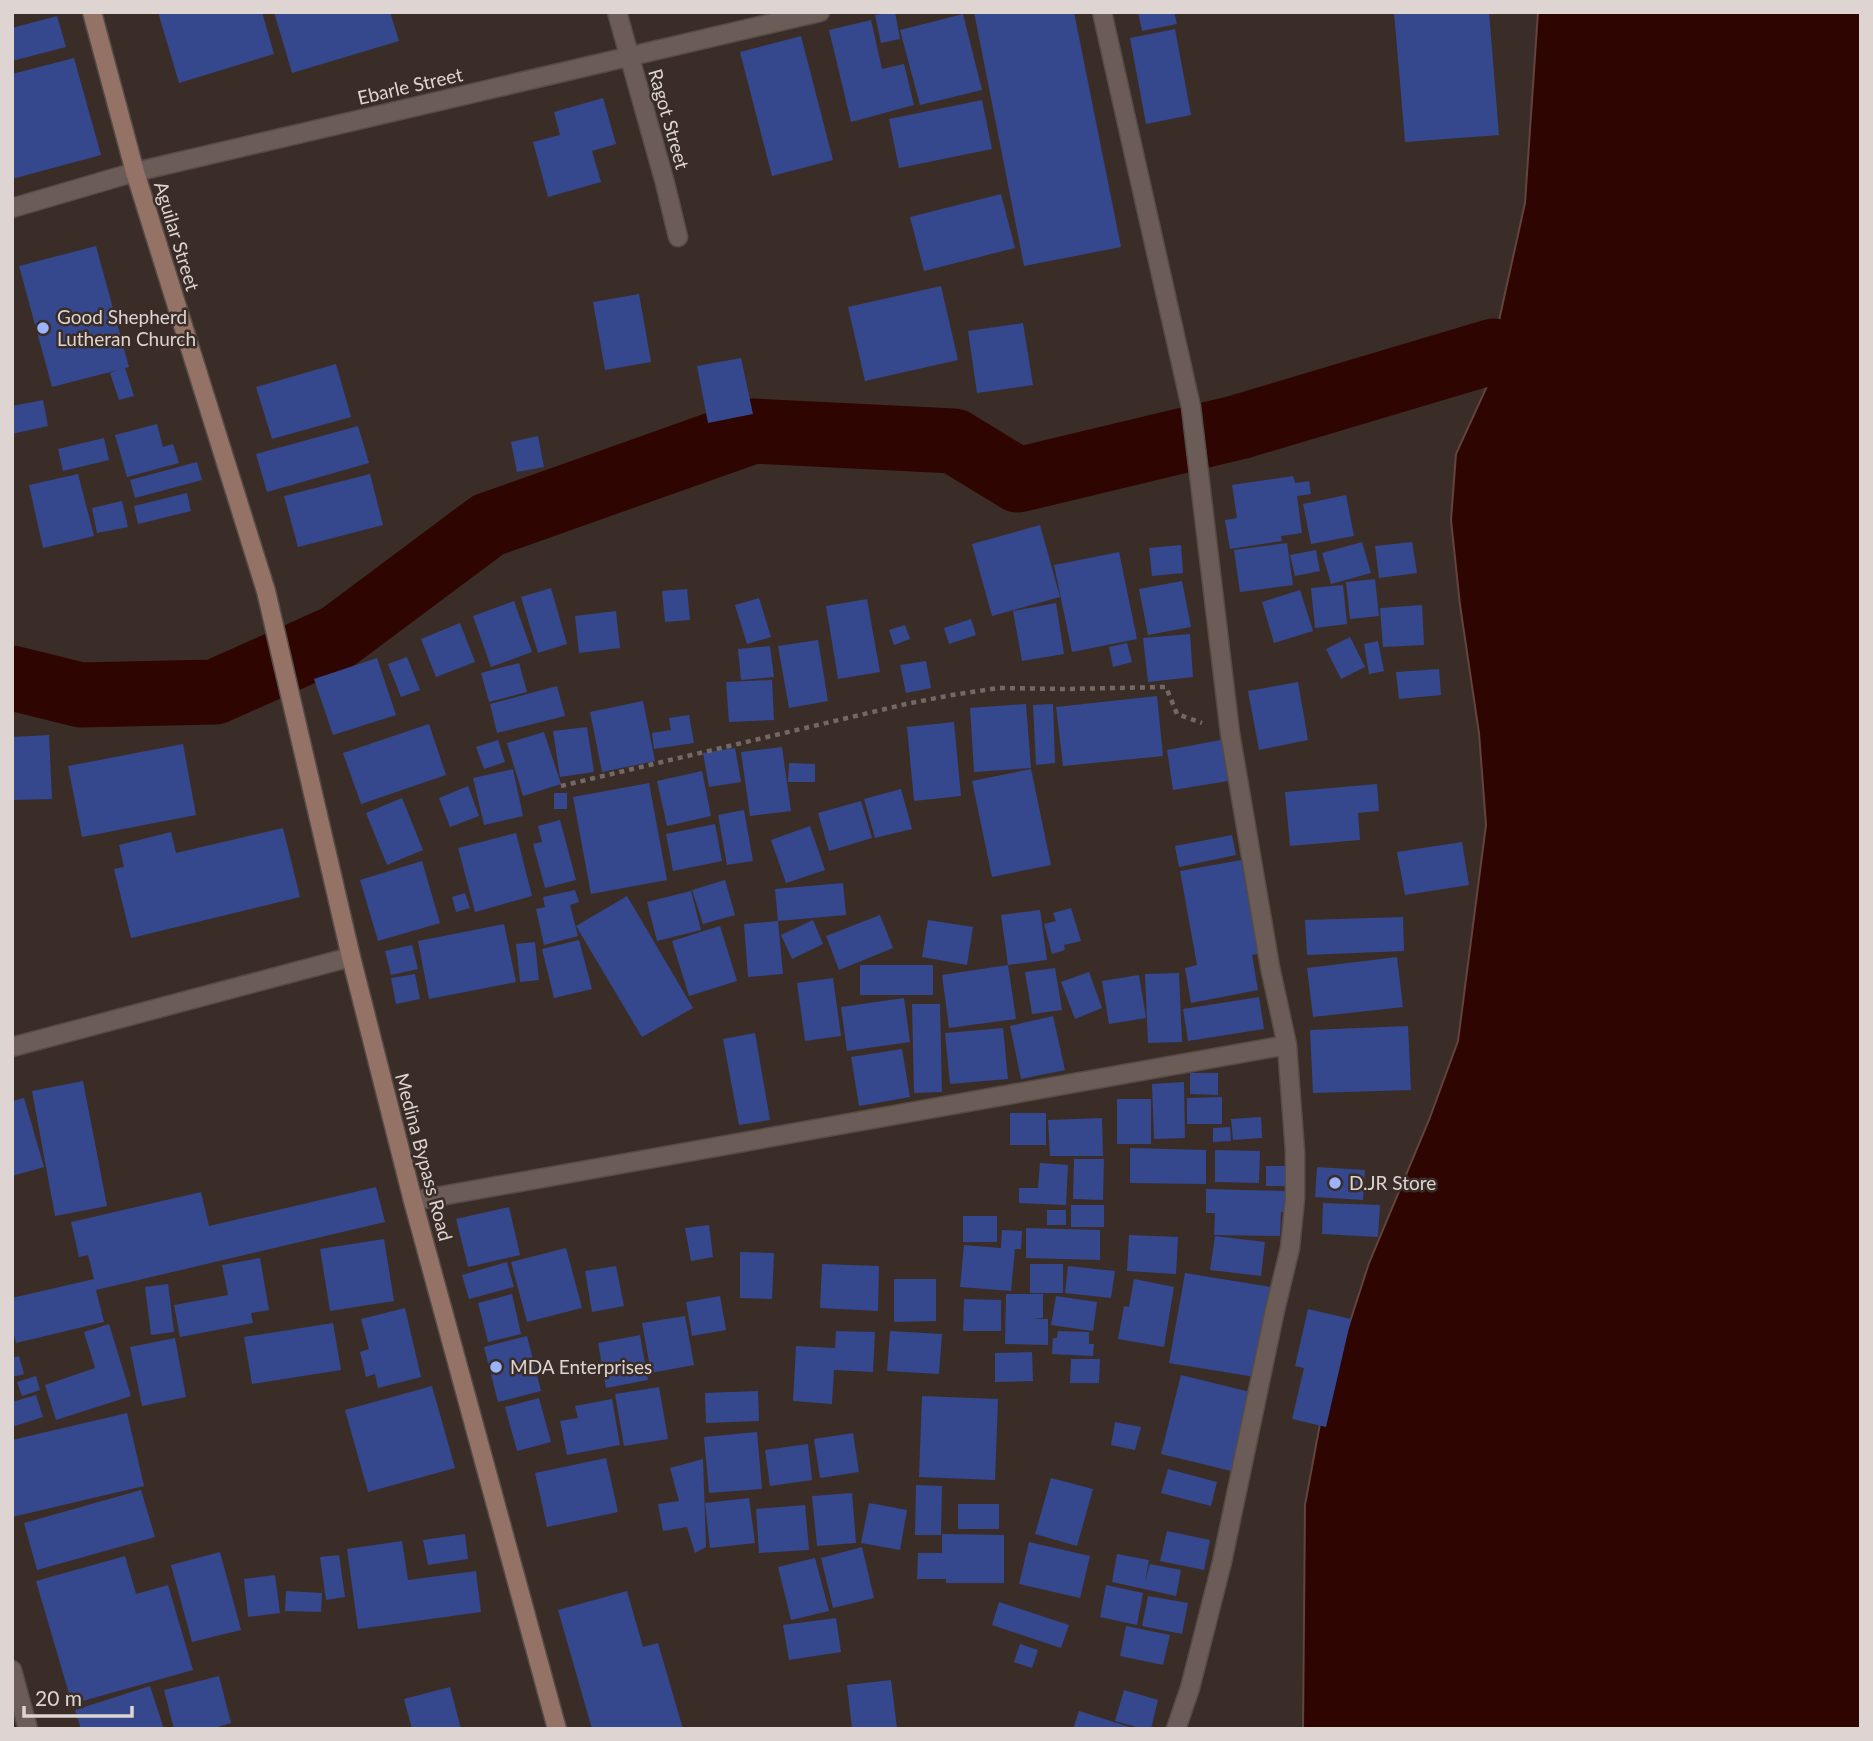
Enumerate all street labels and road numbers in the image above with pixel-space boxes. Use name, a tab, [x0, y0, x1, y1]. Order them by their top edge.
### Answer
street label: Ebarle Street	[355, 62, 465, 109]
street label: Ragot Street	[644, 66, 695, 172]
street label: Aguilar Street	[150, 178, 205, 294]
street label: Medina Bypass Road	[391, 1070, 458, 1243]

